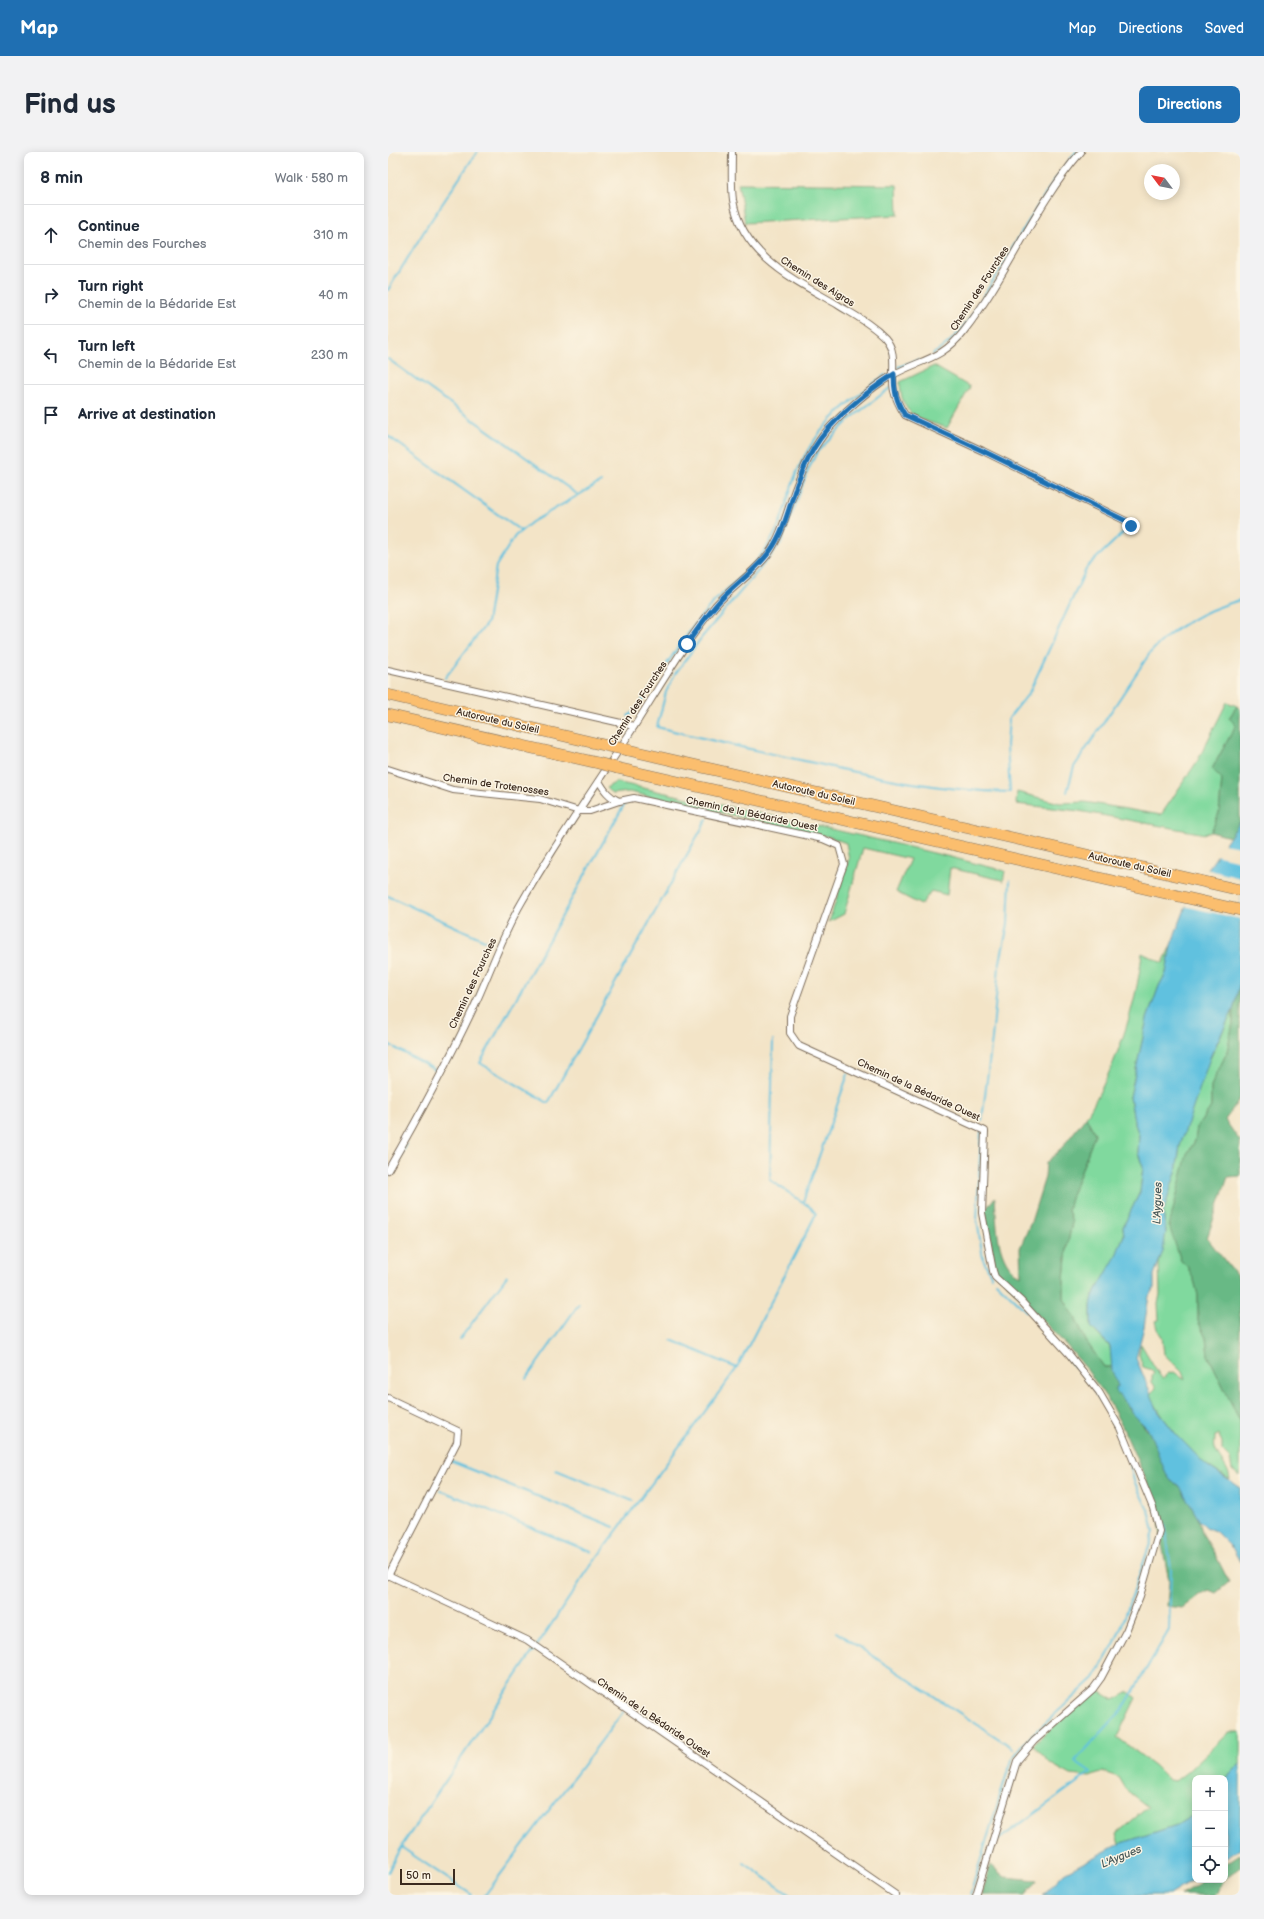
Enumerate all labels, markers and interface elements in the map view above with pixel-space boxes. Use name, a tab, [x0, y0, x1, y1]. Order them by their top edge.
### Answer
text: Map	[20, 17, 58, 40]
text: Map	[1068, 20, 1096, 37]
text: Directions	[1118, 20, 1183, 37]
text: Saved	[1205, 20, 1244, 37]
button: Directions	[1139, 86, 1240, 123]
text: Find us	[24, 88, 116, 121]
north arrow	[1144, 164, 1180, 200]
text: 8 min	[40, 168, 83, 188]
text: Walk · 580 m	[275, 170, 348, 186]
text: Continue	[78, 217, 140, 236]
icon: ahead	[40, 224, 62, 246]
text: 310 m	[313, 227, 348, 243]
text: Chemin des Fourches	[78, 236, 206, 252]
street label: Chemin des Fourches	[948, 244, 1012, 333]
street label: Chemin des Aigras	[778, 254, 857, 310]
text: Turn right	[78, 277, 143, 296]
icon: right	[40, 284, 62, 306]
text: 40 m	[318, 287, 348, 303]
text: Chemin de la Bédaride Est	[78, 296, 236, 312]
text: Turn left	[78, 337, 135, 356]
icon: left	[40, 344, 62, 366]
text: 230 m	[311, 347, 348, 363]
text: Chemin de la Bédaride Est	[78, 356, 236, 372]
icon: arrive	[40, 404, 62, 426]
text: Arrive at destination	[78, 405, 216, 424]
route end	[1122, 517, 1140, 535]
route start	[678, 635, 696, 653]
street label: Chemin des Fourches	[606, 659, 670, 748]
street label: Autoroute du Soleil	[455, 706, 540, 736]
street label: Chemin de Trotenosses	[442, 772, 550, 798]
street label: Autoroute du Soleil	[771, 778, 856, 808]
street label: Chemin de la Bédaride Ouest	[685, 794, 819, 834]
street label: Autoroute du Soleil	[1087, 850, 1172, 880]
street label: Chemin des Fourches	[447, 936, 499, 1031]
street label: Chemin de la Bédaride Ouest	[855, 1056, 982, 1124]
water label: L'Aygues	[1150, 1181, 1165, 1224]
street label: Chemin de la Bédaride Ouest	[594, 1675, 712, 1760]
map controls	[1192, 1775, 1228, 1883]
button: +	[1192, 1775, 1228, 1811]
button: −	[1192, 1811, 1228, 1847]
water label: L'Aygues	[1099, 1842, 1144, 1870]
button: locate	[1192, 1847, 1228, 1883]
scale bar	[400, 1867, 455, 1886]
text: 50 m	[406, 1869, 431, 1882]

